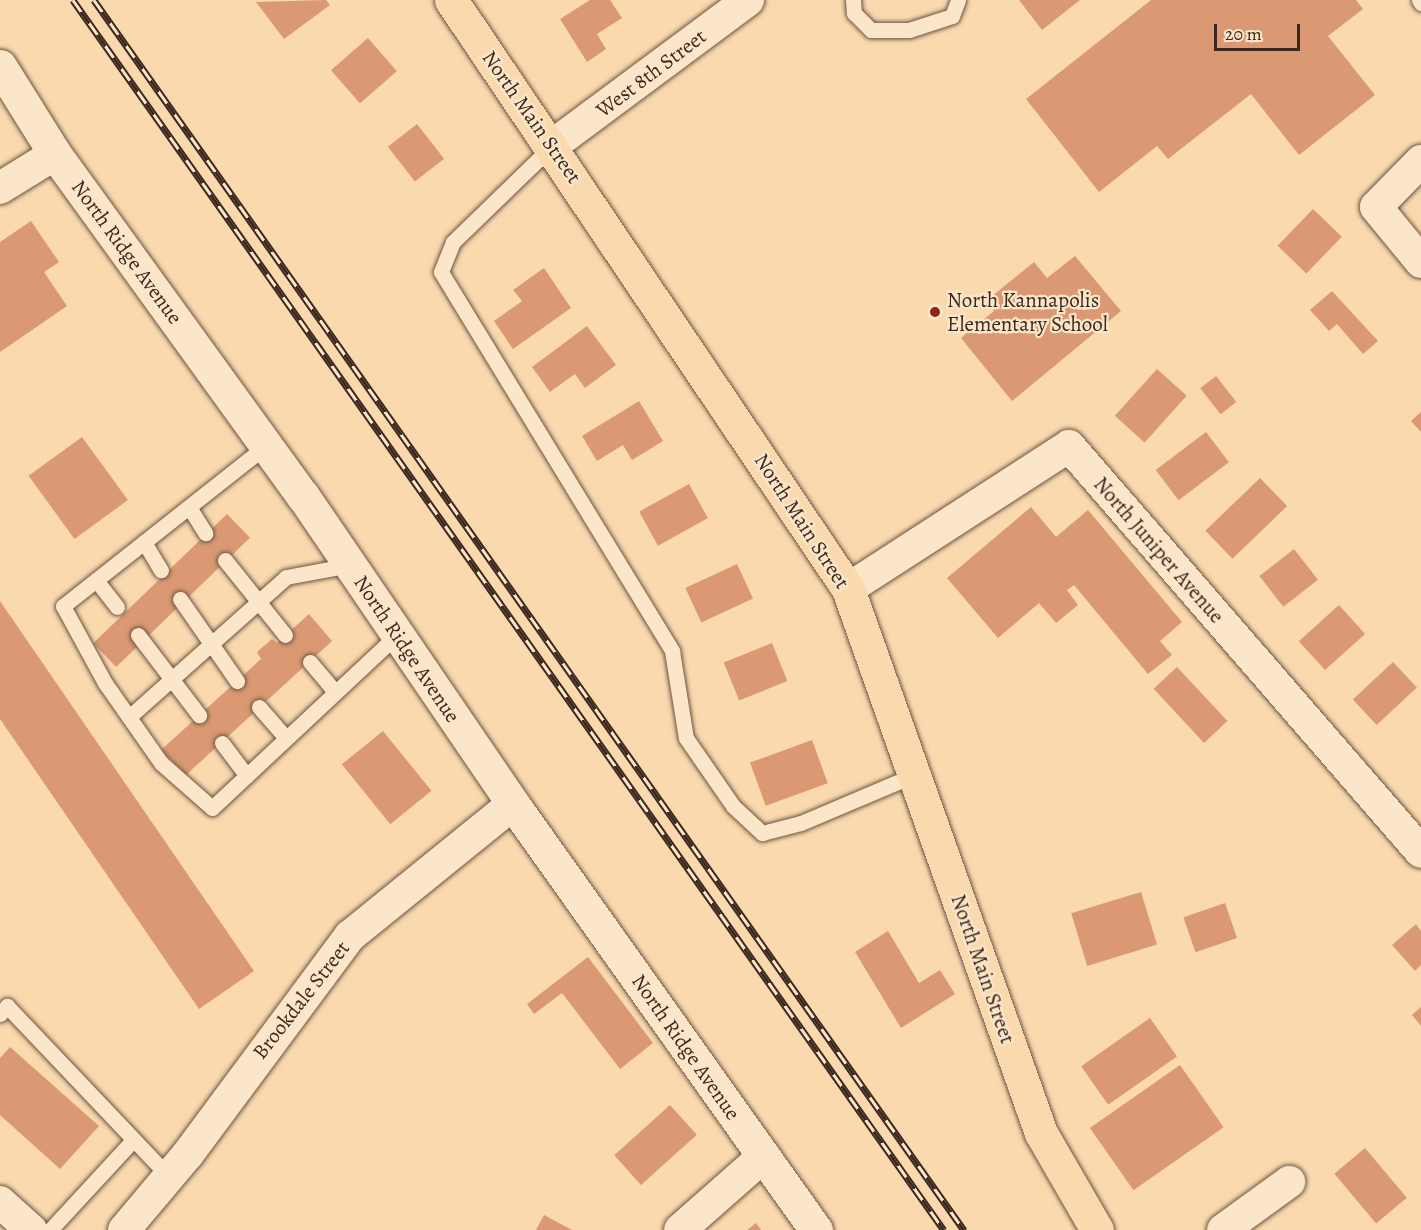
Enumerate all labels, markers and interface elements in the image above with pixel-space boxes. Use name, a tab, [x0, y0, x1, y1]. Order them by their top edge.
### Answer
scale bar	[1217, 12, 1302, 50]
text: 20 m	[1225, 22, 1262, 46]
street label: West 8th Street	[591, 23, 711, 123]
street label: North Main Street	[477, 46, 587, 188]
street label: North Ridge Avenue	[66, 175, 188, 329]
place label: North Kannapolis Elementary School	[947, 287, 1108, 337]
marker: North Kannapolis Elementary School	[928, 305, 942, 319]
street label: North Main Street	[749, 449, 855, 593]
street label: North Juniper Avenue	[1089, 472, 1229, 628]
street label: North Ridge Avenue	[348, 571, 466, 727]
street label: North Main Street	[946, 891, 1020, 1047]
street label: Brookdale Street	[247, 936, 355, 1064]
street label: North Ridge Avenue	[626, 969, 746, 1125]

